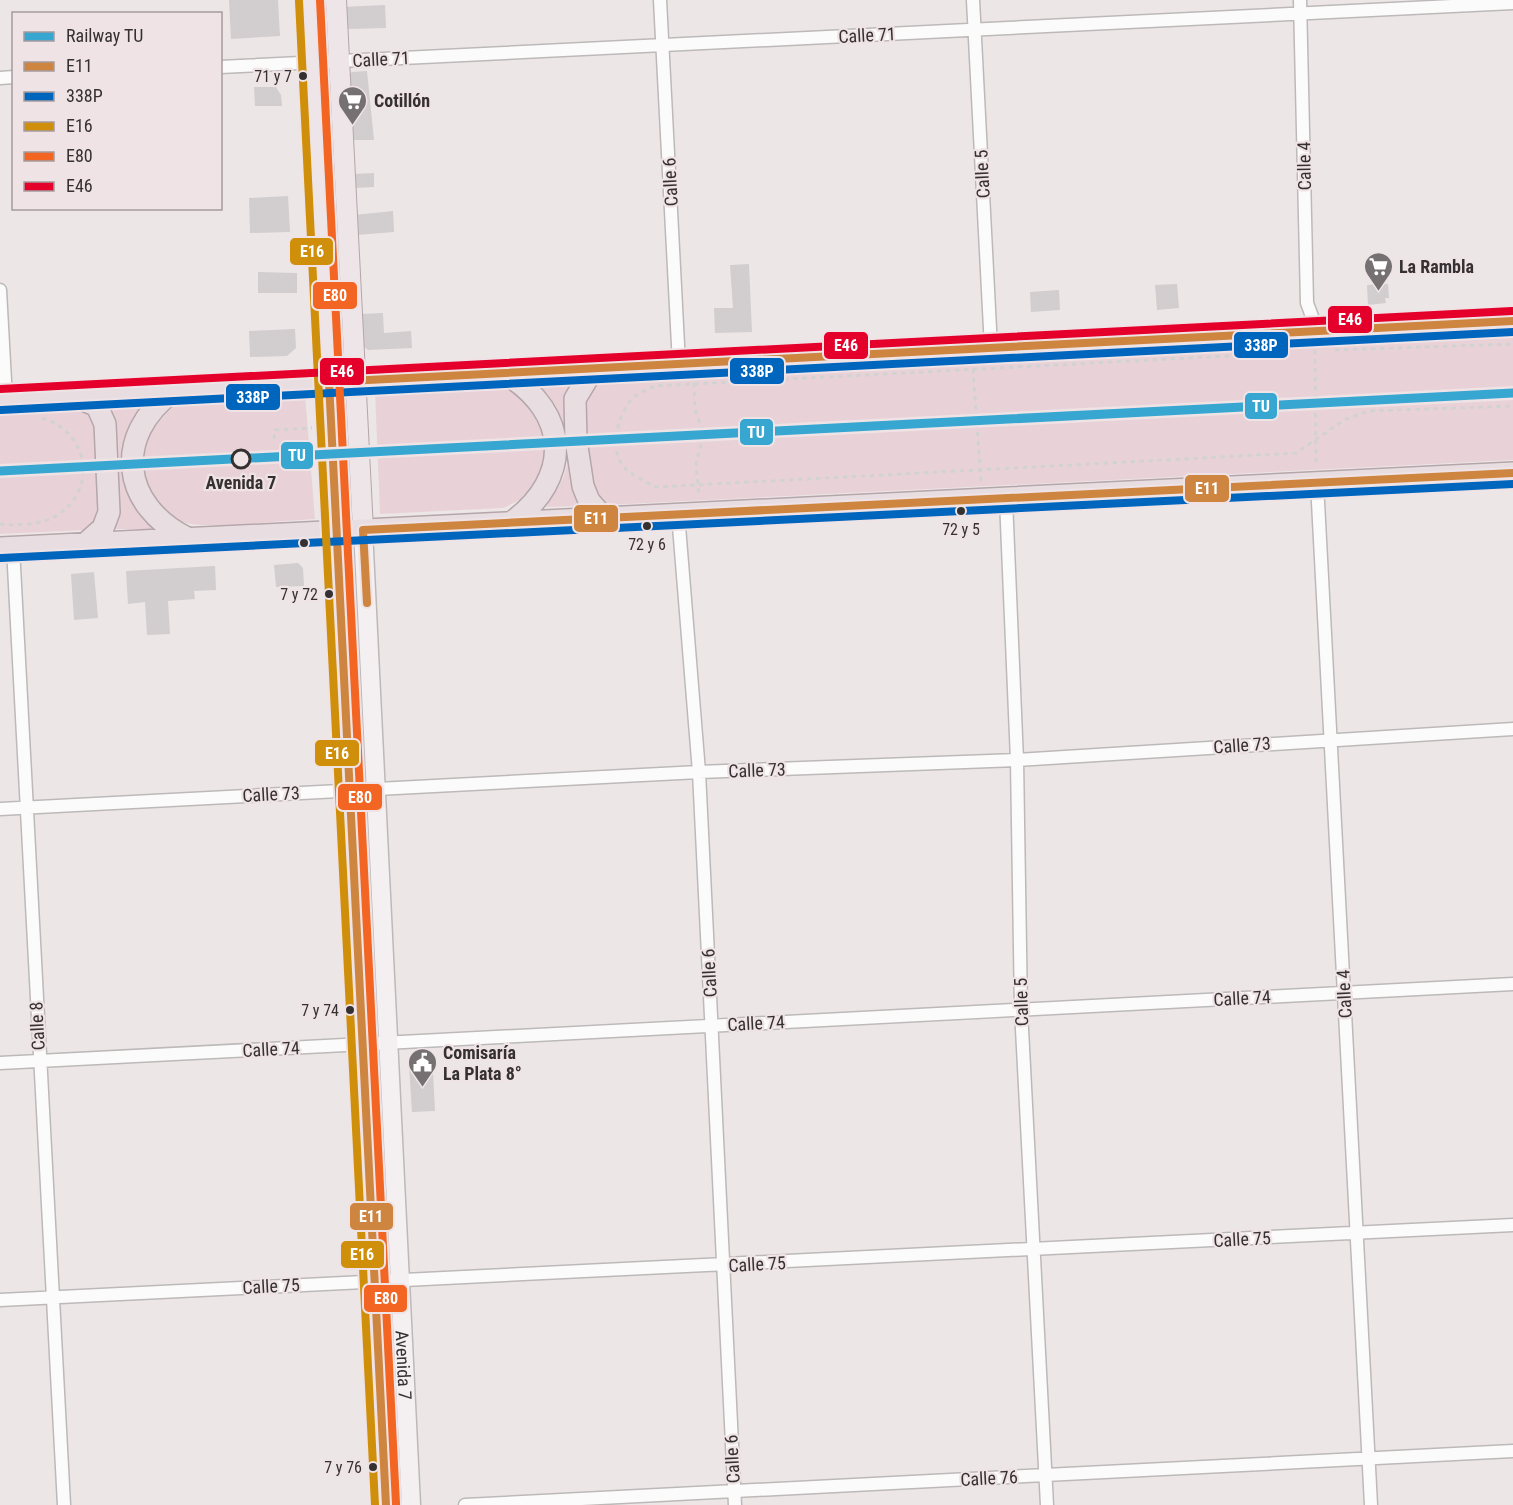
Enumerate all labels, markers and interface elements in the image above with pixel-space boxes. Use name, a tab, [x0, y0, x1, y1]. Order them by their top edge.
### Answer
legend	[12, 12, 222, 210]
street label: Calle 71	[838, 23, 896, 47]
text: Railway TU	[66, 25, 143, 46]
street label: Calle 71	[352, 47, 410, 71]
text: E11	[66, 55, 93, 76]
place label: 71 y 7	[254, 67, 292, 86]
marker: 71 y 7	[297, 70, 309, 82]
supermarket icon: Cotillón	[337, 84, 369, 126]
text: 338P	[66, 85, 103, 106]
place label: Cotillón	[374, 90, 430, 111]
text: E16	[66, 115, 93, 136]
street label: Calle 4	[1293, 141, 1315, 190]
text: E80	[66, 145, 93, 166]
street label: Calle 5	[970, 149, 994, 199]
street label: Calle 6	[658, 157, 682, 207]
text: E46	[66, 175, 93, 196]
line badge: E16	[289, 237, 334, 266]
text: E16	[300, 242, 324, 261]
supermarket icon: La Rambla	[1362, 250, 1394, 292]
place label: La Rambla	[1399, 256, 1474, 277]
line badge: E80	[312, 281, 358, 310]
text: E80	[323, 286, 347, 305]
line badge: E46	[1327, 305, 1373, 334]
text: E46	[1338, 310, 1362, 329]
line badge: E46	[823, 331, 869, 360]
line badge: 338P	[1233, 331, 1289, 359]
text: E46	[834, 336, 858, 355]
text: 338P	[1244, 336, 1278, 355]
line badge: E46	[319, 357, 365, 386]
line badge: 338P	[729, 357, 785, 385]
text: E46	[330, 362, 354, 381]
text: 338P	[740, 362, 774, 381]
line badge: 338P	[225, 383, 281, 411]
text: 338P	[236, 388, 270, 407]
line badge: TU	[1244, 392, 1278, 420]
text: TU	[1252, 397, 1270, 416]
line badge: TU	[739, 418, 774, 446]
text: TU	[747, 423, 765, 442]
line badge: TU	[280, 441, 314, 470]
text: TU	[288, 446, 306, 465]
marker: Avenida 7	[231, 449, 251, 469]
place label: Avenida 7	[206, 472, 276, 493]
line badge: E11	[1184, 474, 1230, 503]
text: E11	[1195, 479, 1219, 498]
line badge: E11	[573, 504, 619, 533]
marker: 72 y 5	[955, 505, 967, 517]
text: E11	[584, 509, 608, 528]
marker: 72 y 6	[641, 520, 653, 532]
place label: 72 y 5	[942, 520, 980, 539]
place label: 72 y 6	[628, 535, 666, 554]
unlabelled marker	[298, 537, 310, 549]
place label: 7 y 72	[280, 585, 318, 604]
marker: 7 y 72	[323, 588, 335, 600]
street label: Calle 73	[1213, 733, 1271, 757]
line badge: E16	[314, 739, 360, 767]
text: E16	[325, 744, 349, 763]
street label: Calle 73	[728, 759, 786, 781]
street label: Calle 73	[242, 782, 300, 806]
line badge: E80	[337, 783, 383, 811]
text: E80	[348, 788, 372, 807]
street label: Calle 6	[697, 948, 721, 998]
street label: Calle 4	[1332, 969, 1356, 1019]
street label: Calle 5	[1010, 977, 1032, 1027]
street label: Calle 74	[1213, 986, 1271, 1010]
street label: Calle 8	[25, 1001, 49, 1051]
place label: 7 y 74	[301, 1001, 339, 1020]
marker: 7 y 74	[344, 1004, 356, 1016]
street label: Calle 74	[727, 1011, 785, 1035]
street label: Calle 74	[242, 1037, 300, 1061]
place label: Comisaría La Plata 8°	[443, 1042, 522, 1084]
public building icon: Comisaría La Plata 8°	[406, 1046, 438, 1088]
line badge: E11	[349, 1202, 394, 1231]
text: E11	[359, 1207, 383, 1226]
street label: Calle 75	[1213, 1227, 1271, 1251]
line badge: E16	[340, 1240, 385, 1269]
text: E16	[350, 1245, 374, 1264]
street label: Calle 75	[728, 1252, 786, 1276]
street label: Calle 75	[242, 1274, 300, 1298]
line badge: E80	[363, 1284, 408, 1313]
text: E80	[374, 1289, 398, 1308]
street label: Avenida 7	[392, 1330, 416, 1400]
street label: Calle 6	[720, 1434, 744, 1484]
place label: 7 y 76	[324, 1458, 362, 1477]
marker: 7 y 76	[367, 1461, 379, 1473]
street label: Calle 76	[960, 1466, 1018, 1490]

